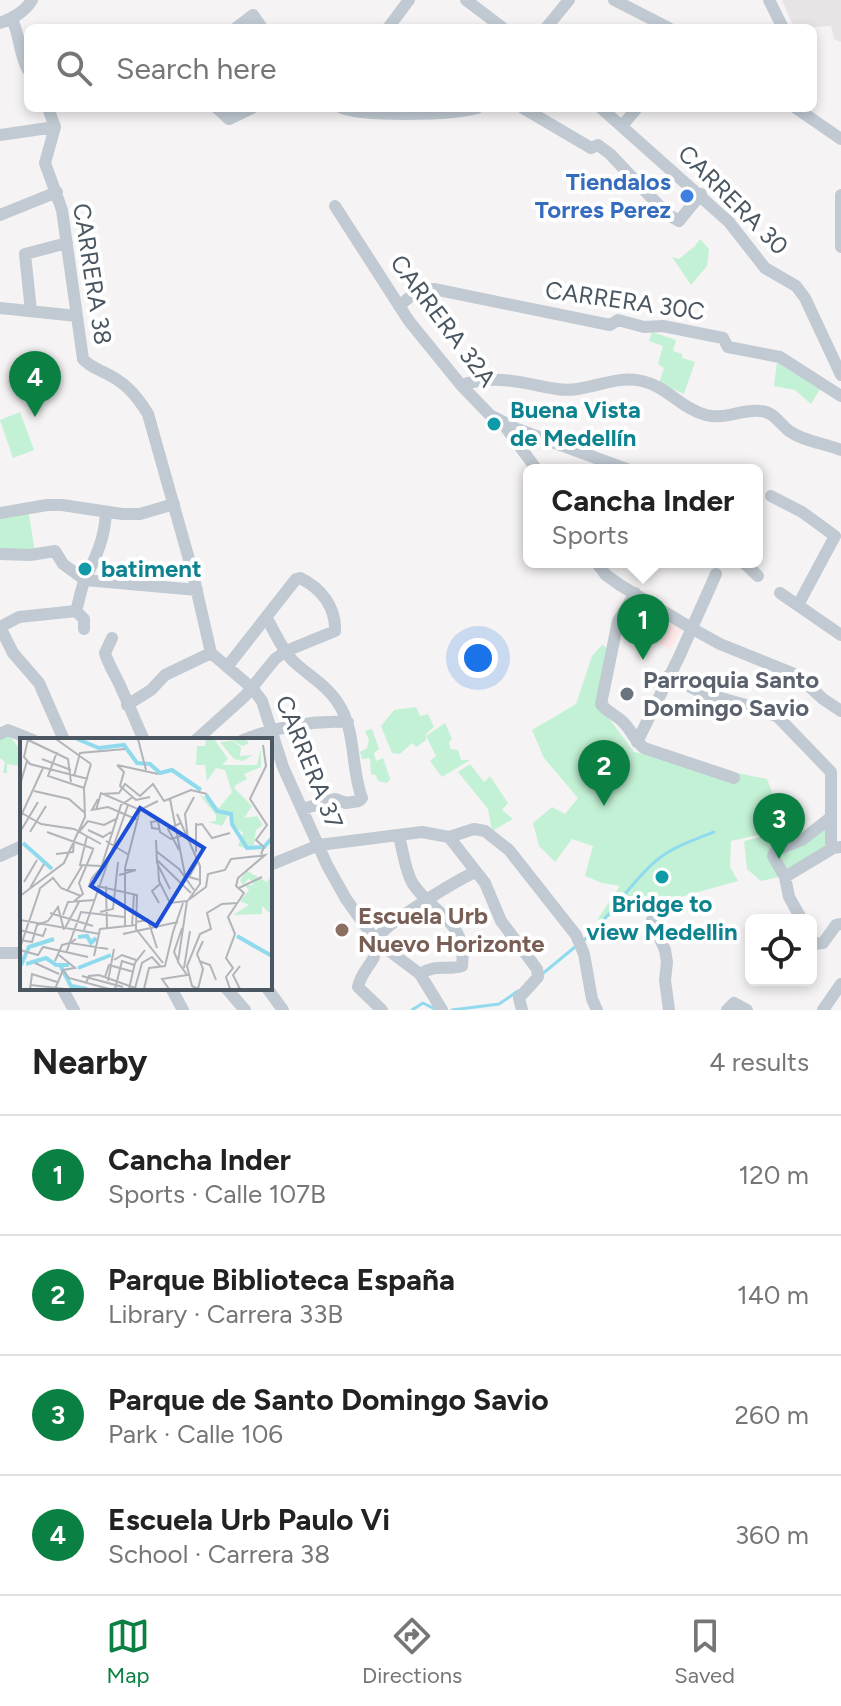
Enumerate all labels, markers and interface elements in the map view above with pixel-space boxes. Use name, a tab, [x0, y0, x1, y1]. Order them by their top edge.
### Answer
search box	[24, 24, 817, 112]
icon: search	[52, 46, 96, 90]
text: Search here	[116, 50, 276, 87]
street label: CARRERA 30	[672, 139, 794, 261]
place label: Tiendalos Torres Perez	[535, 167, 671, 224]
marker: Tiendalos Torres Perez	[678, 187, 696, 205]
street label: CARRERA 38	[67, 201, 118, 347]
street label: CARRERA 32A	[384, 249, 503, 393]
street label: CARRERA 30C	[543, 275, 707, 326]
pin: 4	[9, 351, 61, 417]
place label: Buena Vista de Medellín	[510, 395, 641, 452]
marker: Buena Vista de Medellín	[485, 415, 503, 433]
popup	[523, 464, 763, 568]
text: Cancha Inder	[552, 482, 734, 519]
text: Sports	[552, 519, 629, 551]
place label: batiment	[101, 554, 202, 583]
marker: batiment	[76, 560, 94, 578]
pin: 1	[617, 594, 669, 660]
your location	[458, 638, 498, 678]
place label: Parroquia Santo Domingo Savio	[643, 665, 819, 722]
marker: Parroquia Santo Domingo Savio	[618, 685, 636, 703]
street label: CARRERA 37	[270, 691, 349, 833]
inset map	[20, 738, 272, 990]
pin: 2	[578, 740, 630, 806]
pin: 3	[753, 793, 805, 859]
marker: Bridge to view Medellin	[653, 868, 671, 886]
place label: Bridge to view Medellin	[586, 889, 738, 946]
place label: Escuela Urb Nuevo Horizonte	[358, 901, 545, 958]
map controls	[745, 914, 817, 986]
button: locate	[745, 914, 817, 986]
marker: Escuela Urb Nuevo Horizonte	[333, 921, 351, 939]
text: Nearby	[32, 1042, 147, 1083]
text: 4 results	[709, 1046, 809, 1078]
text: Cancha Inder	[108, 1141, 291, 1178]
text: 1	[53, 1159, 63, 1191]
text: 120 m	[739, 1159, 809, 1191]
text: Sports · Calle 107B	[108, 1178, 326, 1210]
text: Parque Biblioteca España	[108, 1261, 455, 1298]
text: 2	[50, 1279, 66, 1311]
text: 140 m	[737, 1279, 809, 1311]
text: Library · Carrera 33B	[108, 1298, 343, 1330]
text: Parque de Santo Domingo Savio	[108, 1381, 549, 1418]
text: 3	[51, 1399, 65, 1431]
text: 260 m	[735, 1399, 809, 1431]
text: Park · Calle 106	[108, 1418, 283, 1450]
text: Escuela Urb Paulo Vi	[108, 1501, 390, 1538]
text: 4	[50, 1519, 66, 1551]
text: 360 m	[735, 1519, 809, 1551]
text: School · Carrera 38	[108, 1538, 330, 1570]
tab: Map	[106, 1614, 150, 1689]
tab: Directions	[362, 1614, 462, 1689]
tab: Saved	[674, 1614, 735, 1689]

